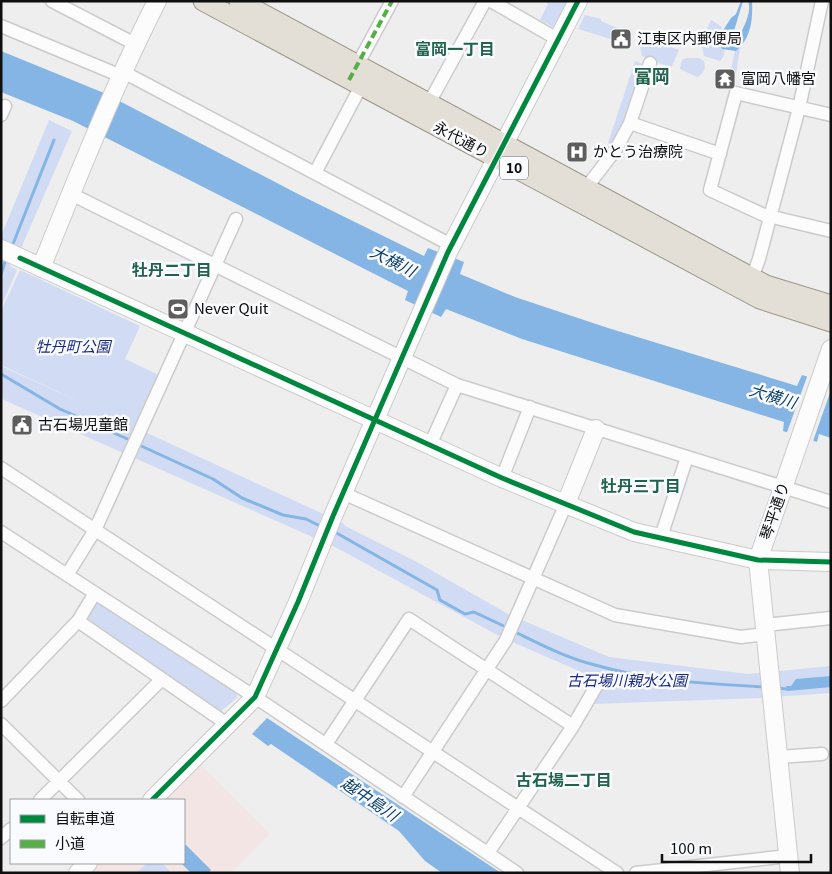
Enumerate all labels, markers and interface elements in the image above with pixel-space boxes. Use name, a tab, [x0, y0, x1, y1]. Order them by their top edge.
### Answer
public building icon: 江東区内郵便局	[609, 27, 633, 51]
place label: 江東区内郵便局	[637, 27, 742, 48]
district label: 富岡一丁目	[415, 36, 495, 60]
district label: 富岡	[634, 62, 670, 88]
temple icon: 富岡八幡宮	[713, 67, 737, 91]
place label: 富岡八幡宮	[741, 67, 816, 88]
street label: 永代通り	[430, 115, 493, 162]
hospital icon: かとう治療院	[565, 140, 589, 164]
place label: かとう治療院	[593, 140, 683, 161]
road number: 10	[500, 156, 528, 180]
water label: 大横川	[367, 239, 422, 283]
district label: 牡丹二丁目	[132, 257, 212, 281]
sports icon: Never Quit	[166, 297, 190, 321]
place label: Never Quit	[194, 297, 269, 318]
park label: 牡丹町公園	[35, 335, 112, 356]
water label: 大横川	[747, 377, 802, 414]
public building icon: 古石場児童館	[10, 413, 34, 437]
place label: 古石場児童館	[38, 413, 128, 434]
district label: 牡丹三丁目	[601, 473, 681, 497]
street label: 琴平通り	[754, 479, 793, 542]
park label: 古石場川親水公園	[567, 669, 689, 690]
district label: 古石場二丁目	[516, 767, 612, 791]
water label: 越中島川	[337, 770, 405, 827]
legend	[10, 799, 185, 864]
text: 自転車道	[55, 807, 115, 828]
text: 小道	[55, 832, 85, 853]
scale bar	[662, 832, 811, 864]
text: 100 m	[670, 837, 712, 858]

